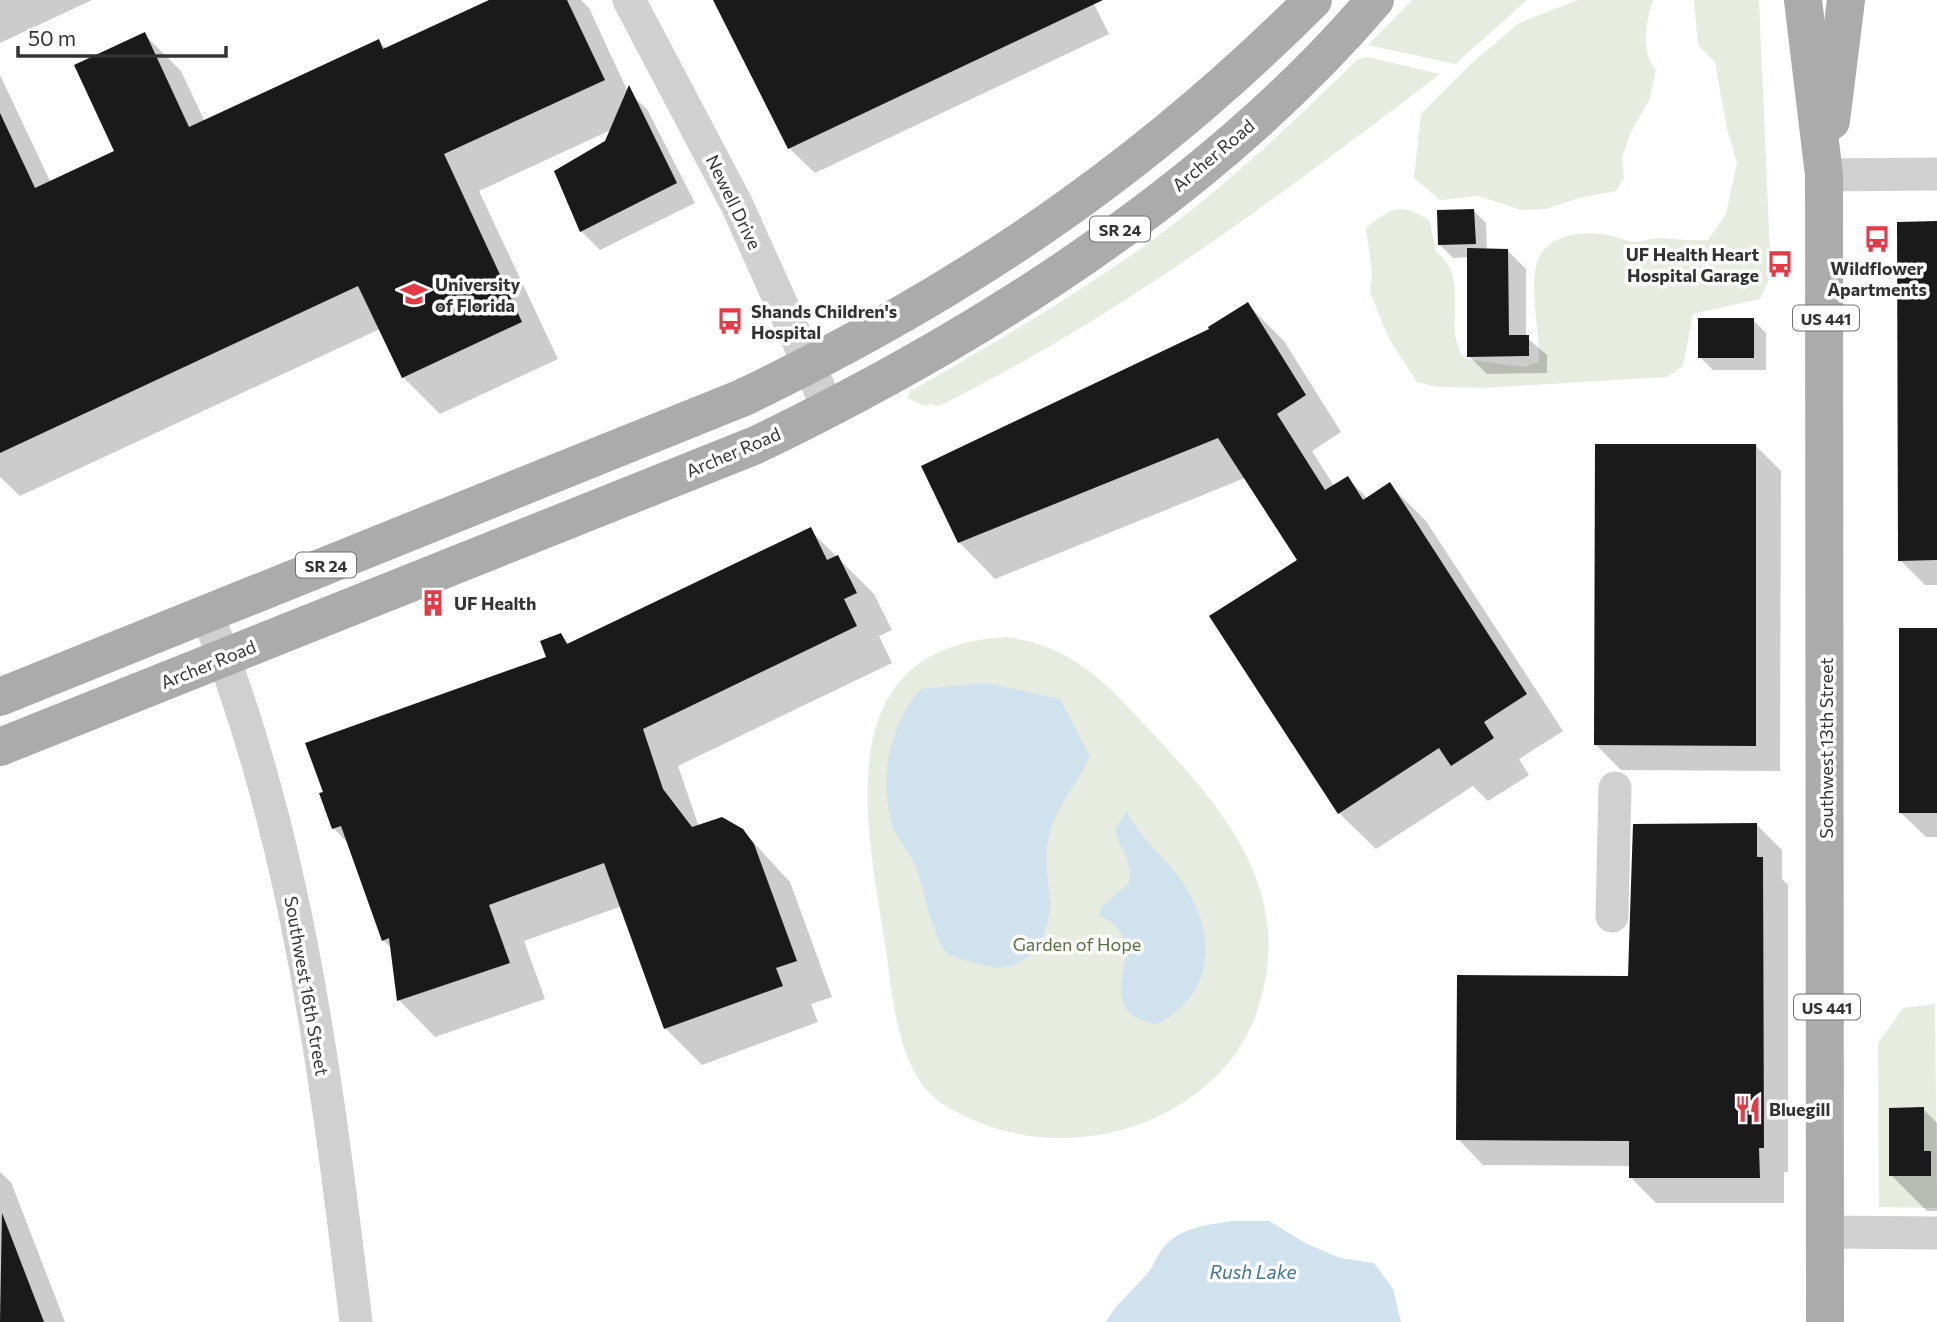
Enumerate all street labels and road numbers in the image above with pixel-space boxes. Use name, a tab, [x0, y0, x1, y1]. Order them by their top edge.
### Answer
street label: Archer Road	[1167, 114, 1259, 196]
street label: Newell Drive	[702, 151, 766, 253]
road number: SR 24	[1090, 216, 1150, 242]
road number: US 441	[1793, 306, 1859, 330]
street label: Archer Road	[682, 422, 784, 482]
road number: SR 24	[296, 552, 356, 578]
street label: Archer Road	[157, 635, 259, 693]
street label: Southwest 13th Street	[1815, 657, 1837, 839]
street label: Southwest 16th Street	[280, 894, 334, 1078]
road number: US 441	[1794, 995, 1860, 1020]

